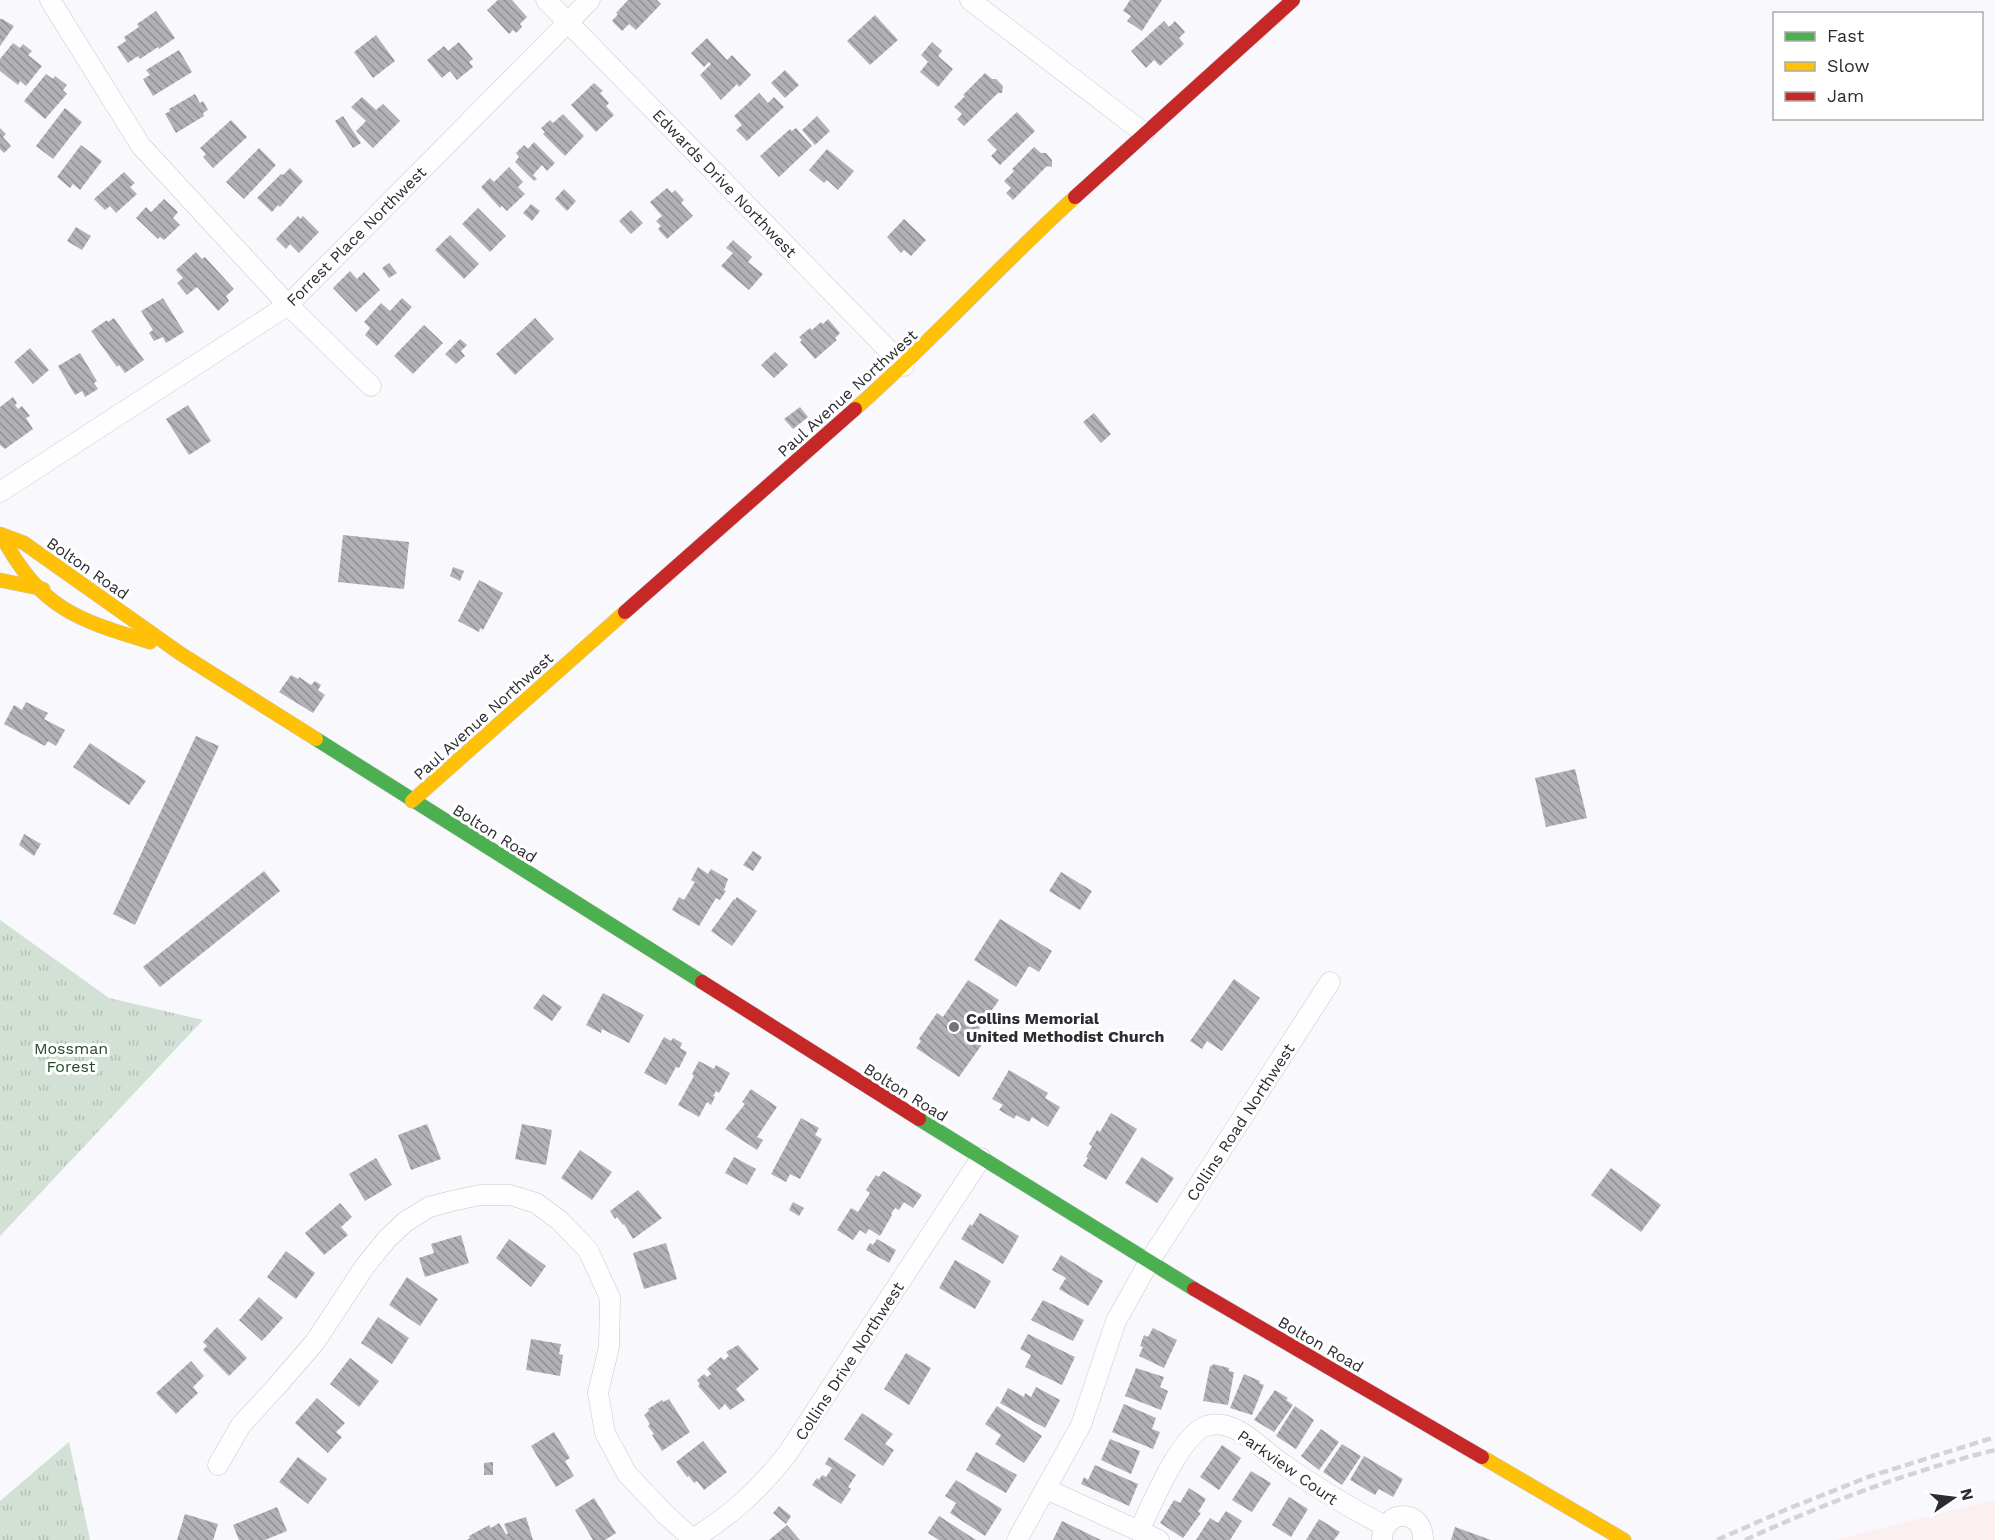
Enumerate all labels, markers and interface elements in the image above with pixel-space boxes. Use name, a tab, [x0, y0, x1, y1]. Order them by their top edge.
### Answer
legend	[1773, 12, 1983, 120]
text: Fast	[1827, 25, 1865, 46]
text: Slow	[1827, 55, 1870, 76]
text: Jam	[1827, 85, 1864, 106]
street label: Edwards Drive Northwest	[649, 105, 801, 262]
street label: Forrest Place Northwest	[283, 162, 430, 310]
street label: Paul Avenue Northwest	[774, 326, 921, 461]
street label: Bolton Road	[43, 533, 132, 604]
street label: Paul Avenue Northwest	[410, 649, 557, 784]
street label: Bolton Road	[449, 800, 540, 867]
place label: Collins Memorial United Methodist Church	[966, 1009, 1164, 1046]
marker: Collins Memorial United Methodist Church	[947, 1020, 961, 1034]
park label: Mossman Forest	[34, 1039, 108, 1076]
street label: Collins Road Northwest	[1182, 1040, 1299, 1205]
street label: Bolton Road	[860, 1059, 951, 1126]
street label: Collins Drive Northwest	[791, 1278, 908, 1444]
street label: Bolton Road	[1275, 1312, 1367, 1377]
street label: Parkview Court	[1234, 1426, 1342, 1509]
north arrow	[1923, 1468, 1983, 1528]
text: N	[1956, 1486, 1978, 1503]

